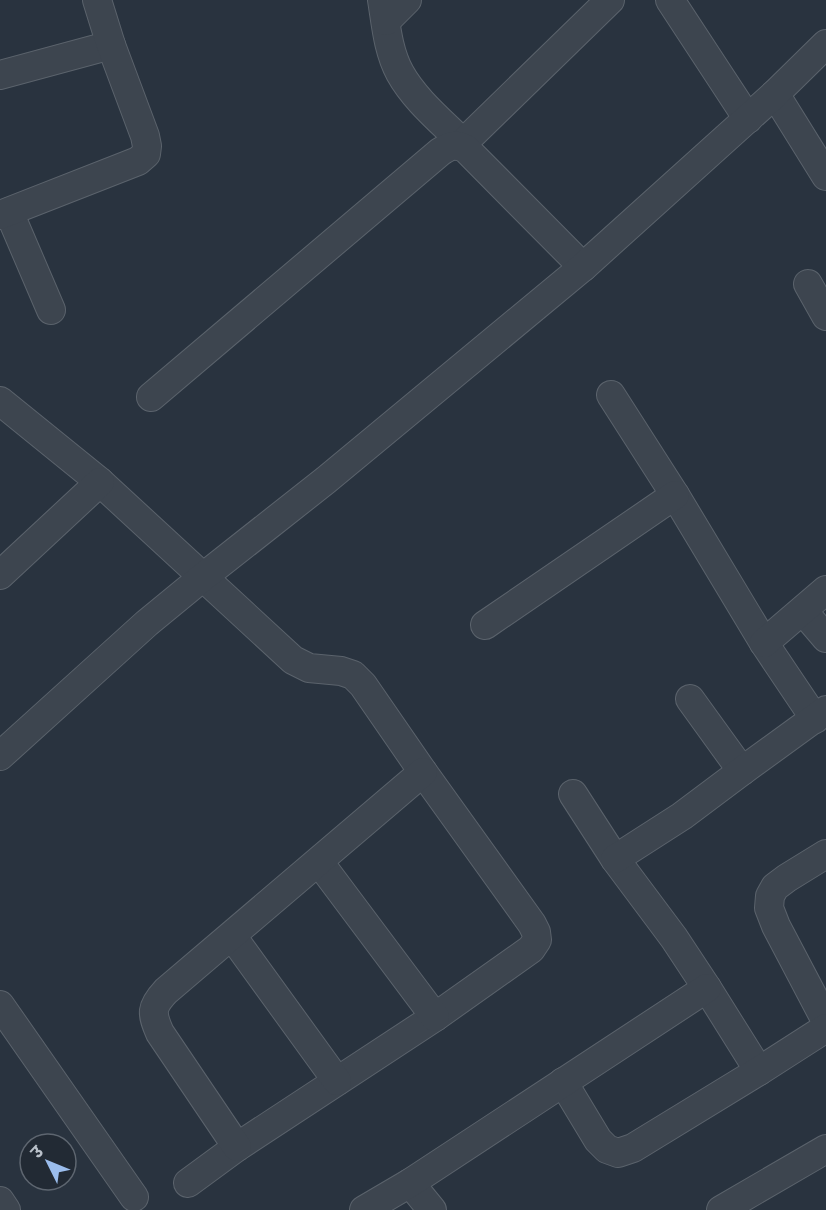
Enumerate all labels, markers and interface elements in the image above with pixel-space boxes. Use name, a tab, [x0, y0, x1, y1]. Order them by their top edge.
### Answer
north arrow	[18, 1132, 78, 1192]
text: उ	[25, 1140, 50, 1164]

